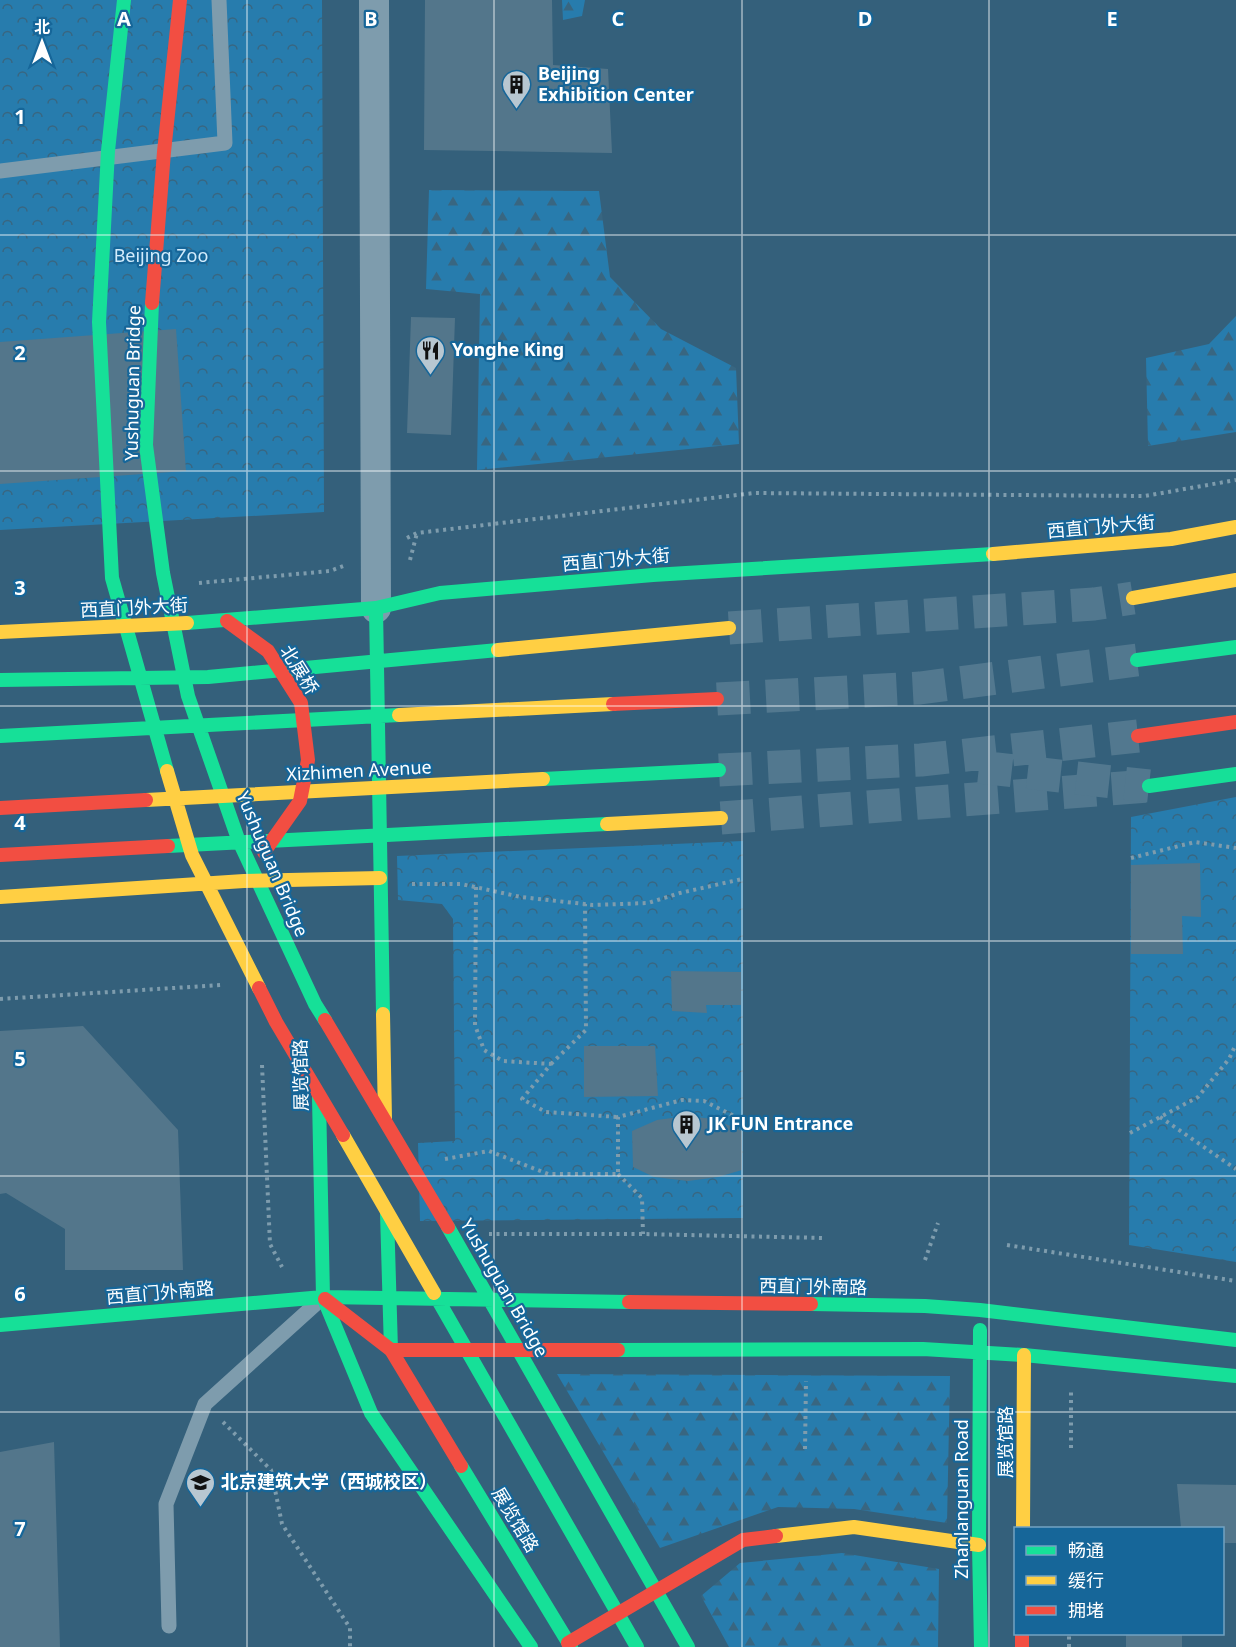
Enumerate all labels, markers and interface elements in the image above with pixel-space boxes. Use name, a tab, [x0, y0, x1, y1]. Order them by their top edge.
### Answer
text: A	[117, 5, 131, 32]
text: B	[364, 5, 378, 32]
text: C	[612, 5, 625, 32]
text: D	[858, 5, 872, 32]
text: E	[1106, 5, 1118, 32]
north arrow	[12, 12, 72, 72]
text: 北	[34, 16, 50, 38]
place label: Beijing Exhibition Center	[538, 61, 694, 106]
building icon: Beijing Exhibition Center	[501, 68, 533, 110]
text: 1	[14, 103, 26, 130]
park label: Beijing Zoo	[114, 243, 208, 267]
street label: Yushuguan Bridge	[119, 305, 145, 461]
restaurant icon: Yonghe King	[415, 334, 447, 376]
place label: Yonghe King	[452, 337, 564, 361]
text: 2	[14, 339, 26, 366]
street label: 西直门外大街	[1046, 509, 1156, 543]
street label: 西直门外大街	[561, 542, 671, 576]
text: 3	[14, 574, 26, 601]
street label: 西直门外大街	[79, 592, 189, 622]
street label: 北展桥	[275, 640, 324, 699]
street label: Xizhimen Avenue	[286, 754, 432, 786]
street label: Yushuguan Bridge	[231, 787, 314, 940]
text: 4	[14, 809, 26, 836]
street label: 展览馆路	[287, 1039, 313, 1111]
text: 5	[14, 1045, 26, 1072]
building icon: JK FUN Entrance	[671, 1108, 703, 1150]
place label: JK FUN Entrance	[706, 1111, 853, 1135]
street label: Yushuguan Bridge	[456, 1214, 554, 1361]
street label: 西直门外南路	[759, 1273, 867, 1299]
street label: 西直门外南路	[105, 1275, 215, 1309]
text: 6	[14, 1280, 26, 1307]
street label: 展览馆路	[993, 1406, 1017, 1478]
street label: Zhanlanguan Road	[949, 1419, 973, 1579]
school or university icon: 北京建筑大学（西城校区）	[184, 1466, 216, 1508]
place label: 北京建筑大学（西城校区）	[221, 1469, 437, 1493]
street label: 展览馆路	[487, 1482, 545, 1557]
text: 7	[14, 1515, 26, 1542]
legend	[1014, 1527, 1224, 1635]
text: 畅通	[1068, 1538, 1104, 1562]
text: 缓行	[1068, 1568, 1104, 1592]
text: 拥堵	[1068, 1598, 1104, 1622]

